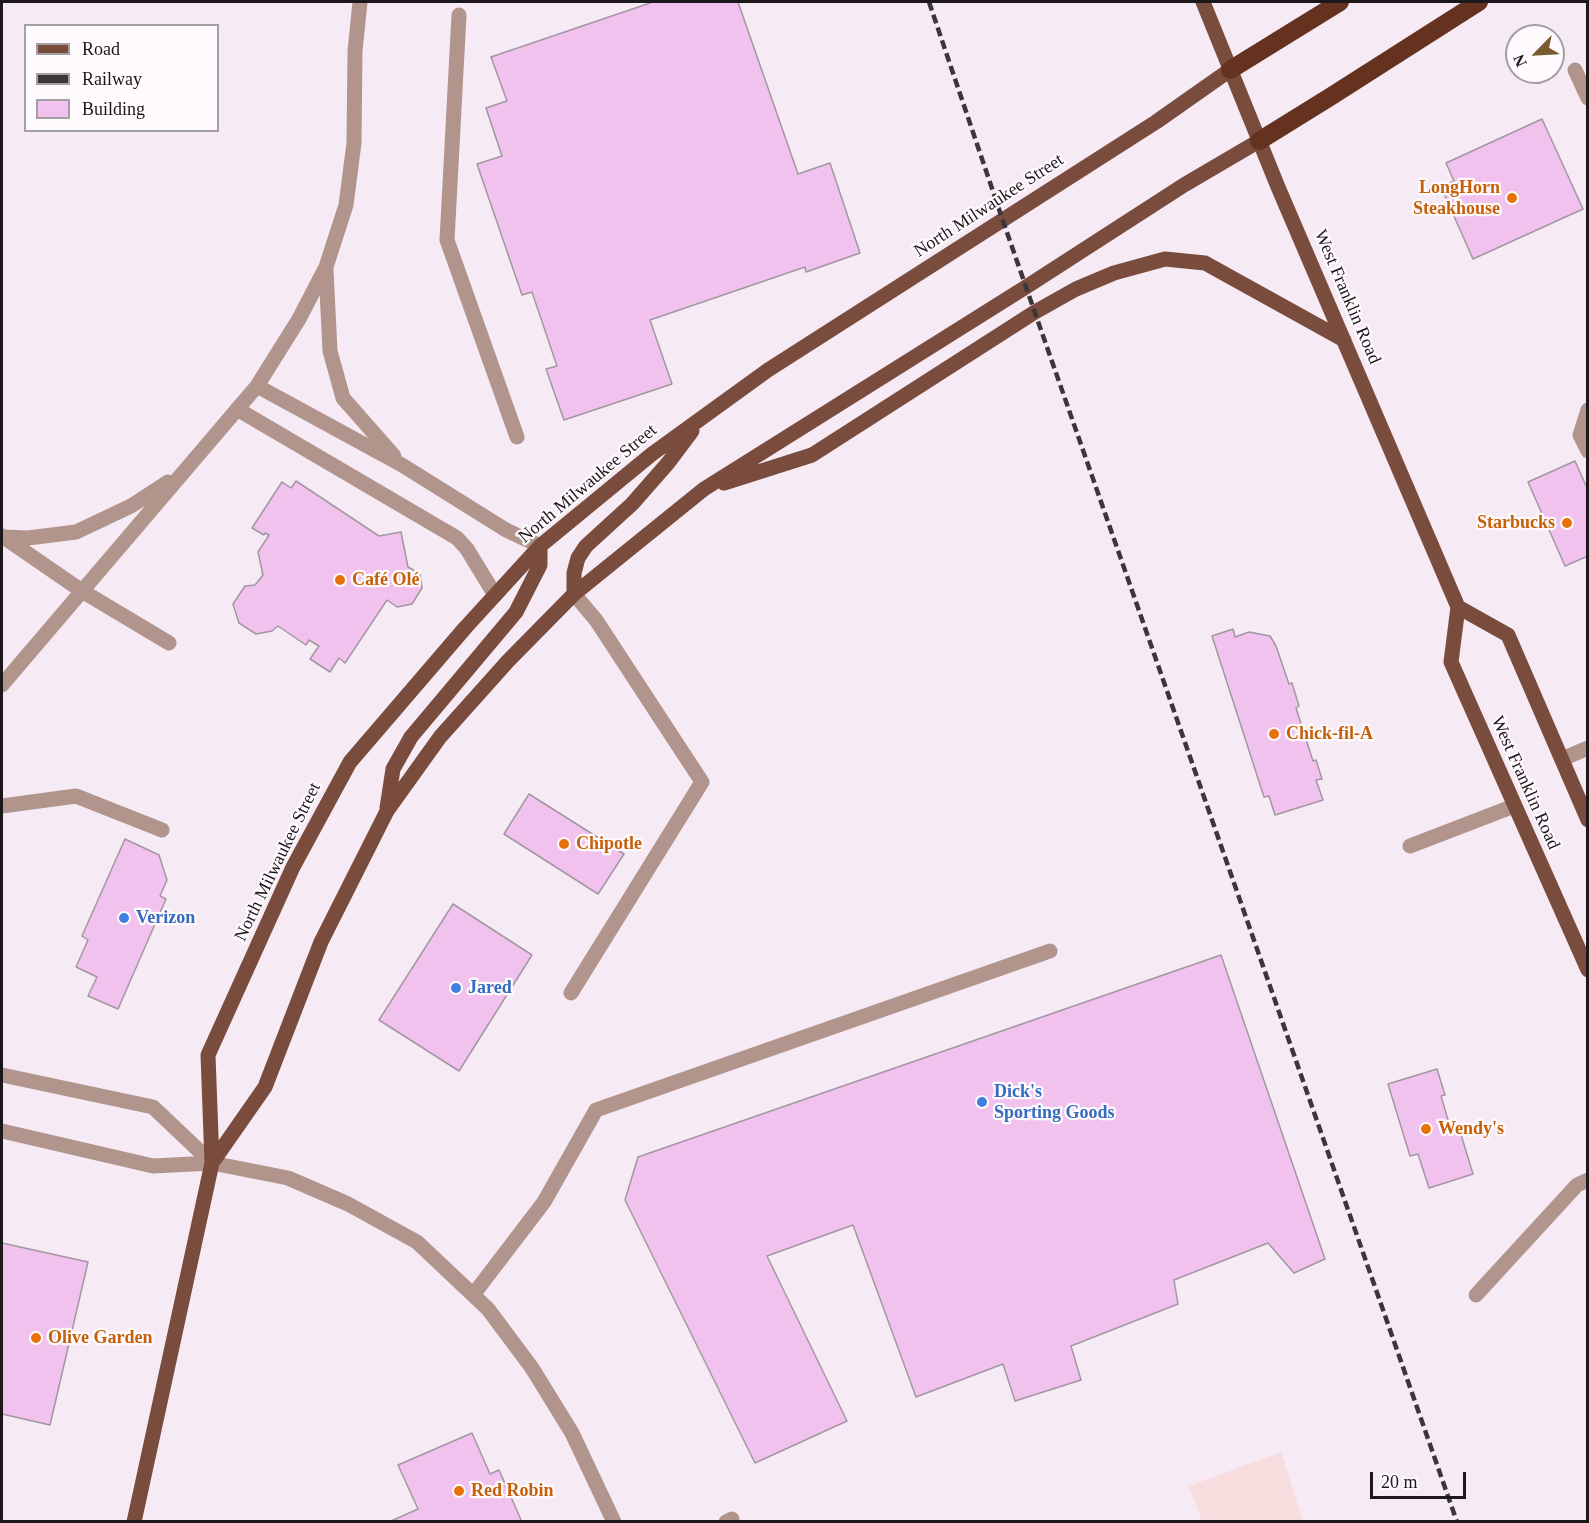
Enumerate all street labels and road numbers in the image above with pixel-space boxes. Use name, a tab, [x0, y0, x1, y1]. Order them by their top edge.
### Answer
street label: North Milwaukee Street	[910, 150, 1068, 262]
street label: West Franklin Road	[1309, 227, 1385, 367]
street label: North Milwaukee Street	[514, 420, 662, 548]
street label: West Franklin Road	[1486, 713, 1564, 853]
street label: North Milwaukee Street	[230, 779, 326, 945]

